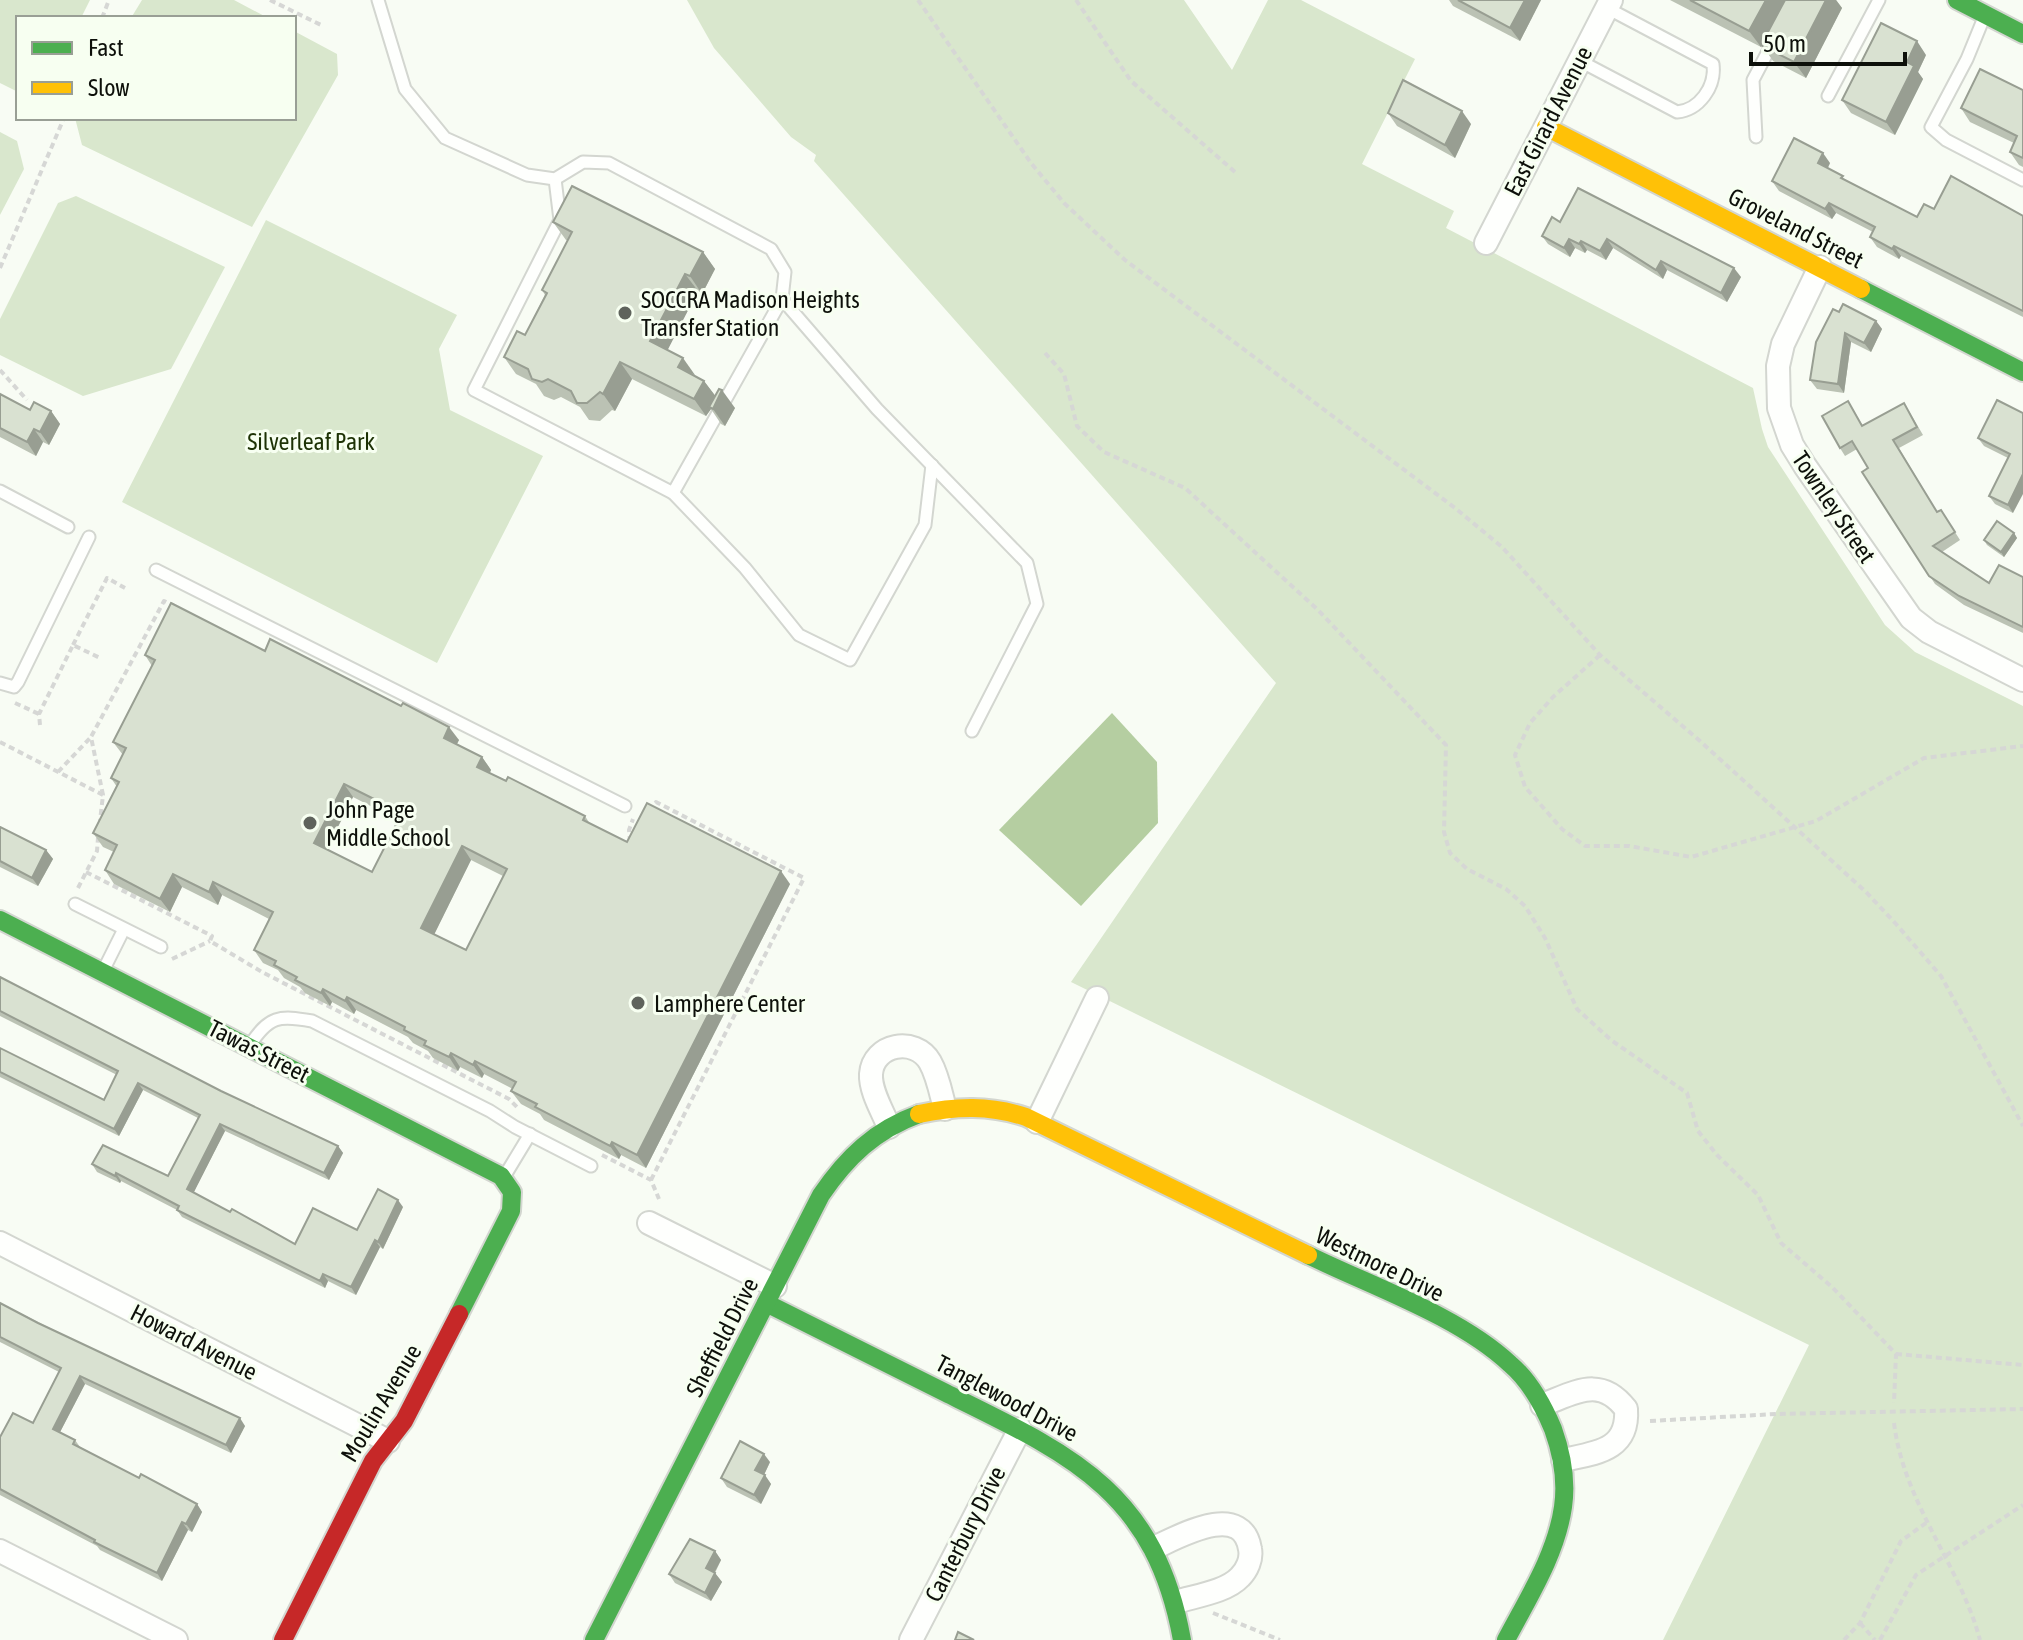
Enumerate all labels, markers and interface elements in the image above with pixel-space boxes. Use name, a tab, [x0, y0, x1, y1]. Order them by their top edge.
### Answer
legend	[16, 16, 296, 120]
scale bar	[1751, 16, 1905, 66]
text: 50 m	[1763, 30, 1806, 57]
text: Fast	[88, 34, 124, 61]
street label: East Girard Avenue	[1499, 42, 1597, 200]
text: Slow	[88, 74, 130, 101]
street label: Groveland Street	[1724, 182, 1868, 274]
place label: SOCCRA Madison Heights Transfer Station	[641, 286, 860, 341]
marker: SOCCRA Madison Heights Transfer Station	[616, 304, 634, 322]
park label: Silverleaf Park	[247, 428, 375, 455]
street label: Townley Street	[1787, 446, 1881, 568]
place label: John Page Middle School	[326, 796, 451, 851]
marker: John Page Middle School	[301, 814, 319, 832]
place label: Lamphere Center	[654, 990, 806, 1017]
marker: Lamphere Center	[629, 994, 647, 1012]
street label: Tawas Street	[204, 1014, 314, 1088]
street label: Westmore Drive	[1311, 1221, 1449, 1307]
street label: Sheffield Drive	[681, 1273, 763, 1401]
street label: Howard Avenue	[126, 1299, 262, 1385]
street label: Moulin Avenue	[335, 1339, 427, 1467]
street label: Tanglewood Drive	[932, 1349, 1082, 1447]
street label: Canterbury Drive	[919, 1462, 1011, 1606]

